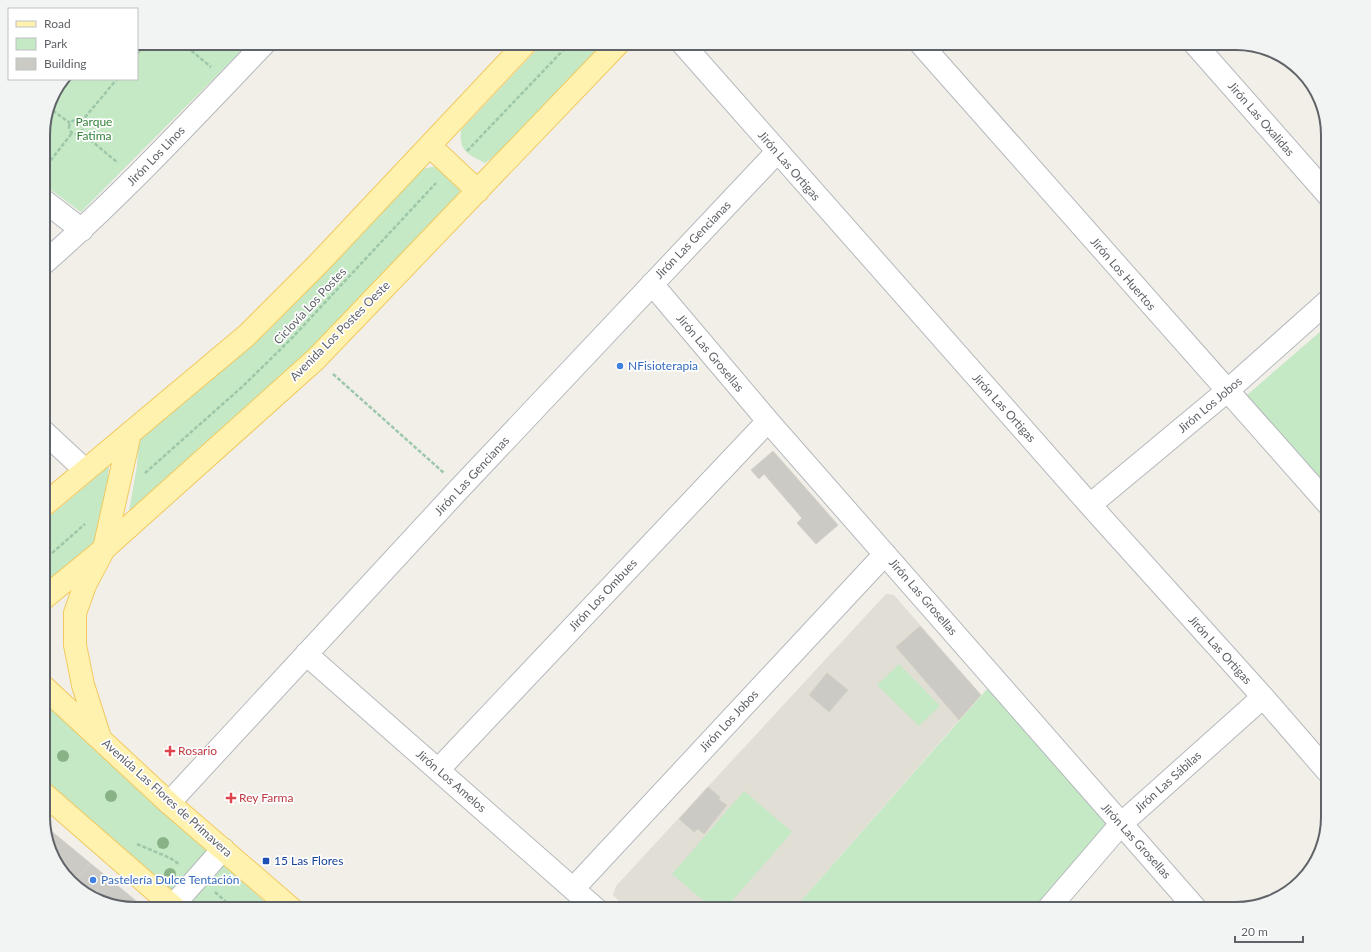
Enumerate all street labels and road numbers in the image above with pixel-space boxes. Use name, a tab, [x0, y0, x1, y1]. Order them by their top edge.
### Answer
street label: Jirón Las Oxalidas	[1225, 78, 1298, 159]
street label: Jirón Los Linos	[123, 123, 188, 189]
street label: Jirón Las Ortigas	[755, 128, 824, 204]
street label: Jirón Las Gencianas	[651, 197, 734, 282]
street label: Jirón Los Huertos	[1088, 234, 1159, 313]
street label: Ciclovía Los Postes	[270, 264, 349, 347]
street label: Avenida Los Postes Oeste	[286, 277, 393, 384]
street label: Jirón Las Grosellas	[673, 311, 747, 395]
street label: Jirón Las Ortigas	[969, 370, 1039, 445]
street label: Jirón Los Jobos	[1174, 373, 1245, 436]
street label: Jirón Las Gencianas	[431, 433, 512, 518]
street label: Jirón Los Ombues	[565, 555, 640, 634]
street label: Jirón Las Grosellas	[886, 555, 961, 638]
street label: Jirón Las Ortigas	[1185, 612, 1255, 687]
street label: Jirón Los Jobos	[696, 687, 761, 755]
street label: Avenida Las Flores de Primavera	[99, 735, 235, 860]
street label: Jirón Los Amelos	[413, 746, 489, 815]
street label: Jirón Las Sábilas	[1131, 748, 1204, 816]
street label: Jirón Las Grosellas	[1098, 800, 1174, 882]

